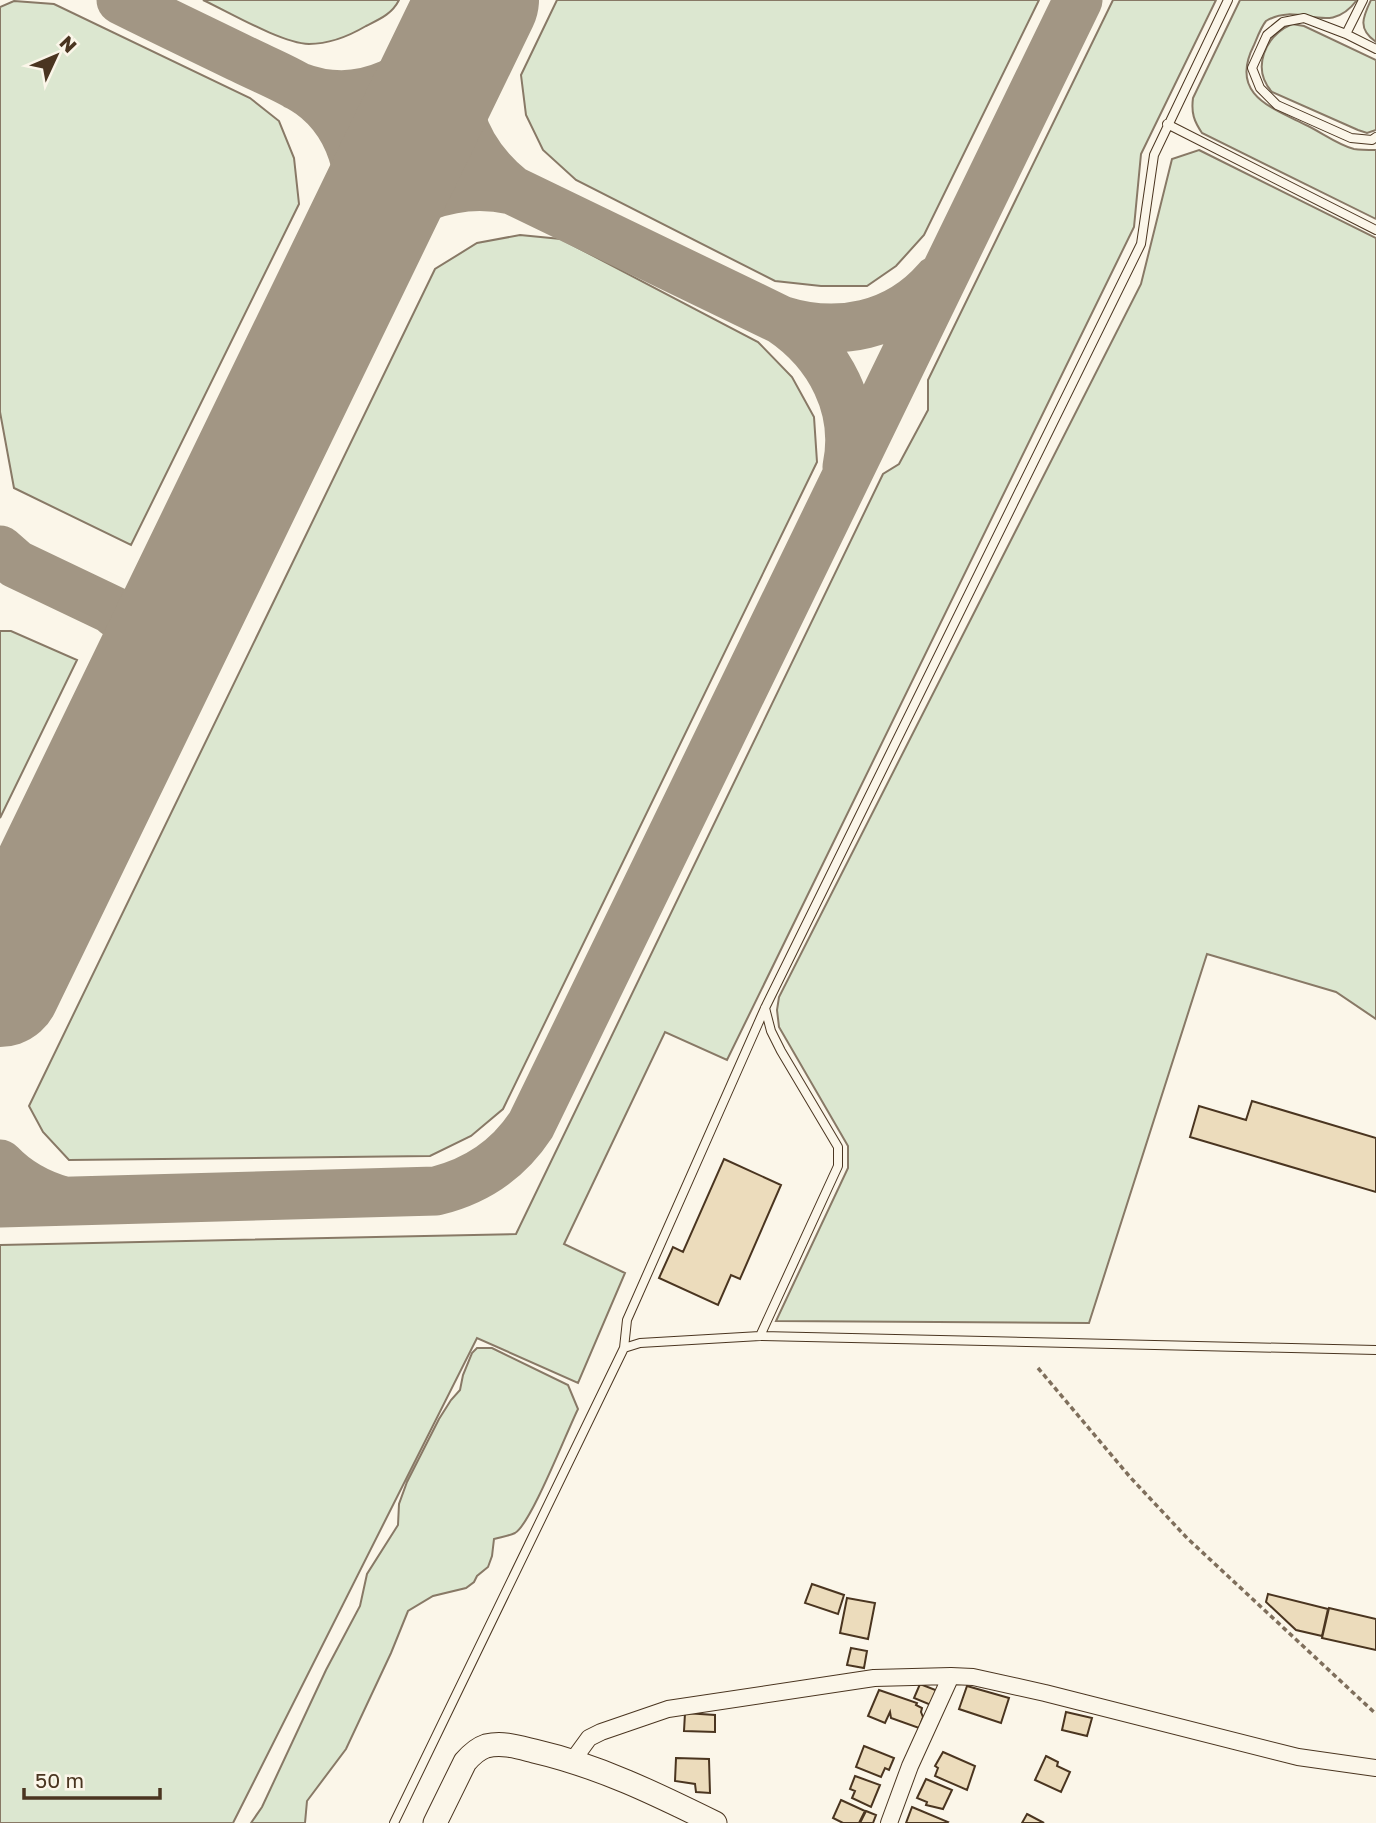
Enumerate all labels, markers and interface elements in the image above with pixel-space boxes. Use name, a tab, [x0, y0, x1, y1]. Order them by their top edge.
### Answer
north arrow	[21, 21, 91, 91]
text: N	[55, 31, 82, 57]
scale bar	[24, 1756, 161, 1800]
text: 50 m	[35, 1767, 84, 1793]

